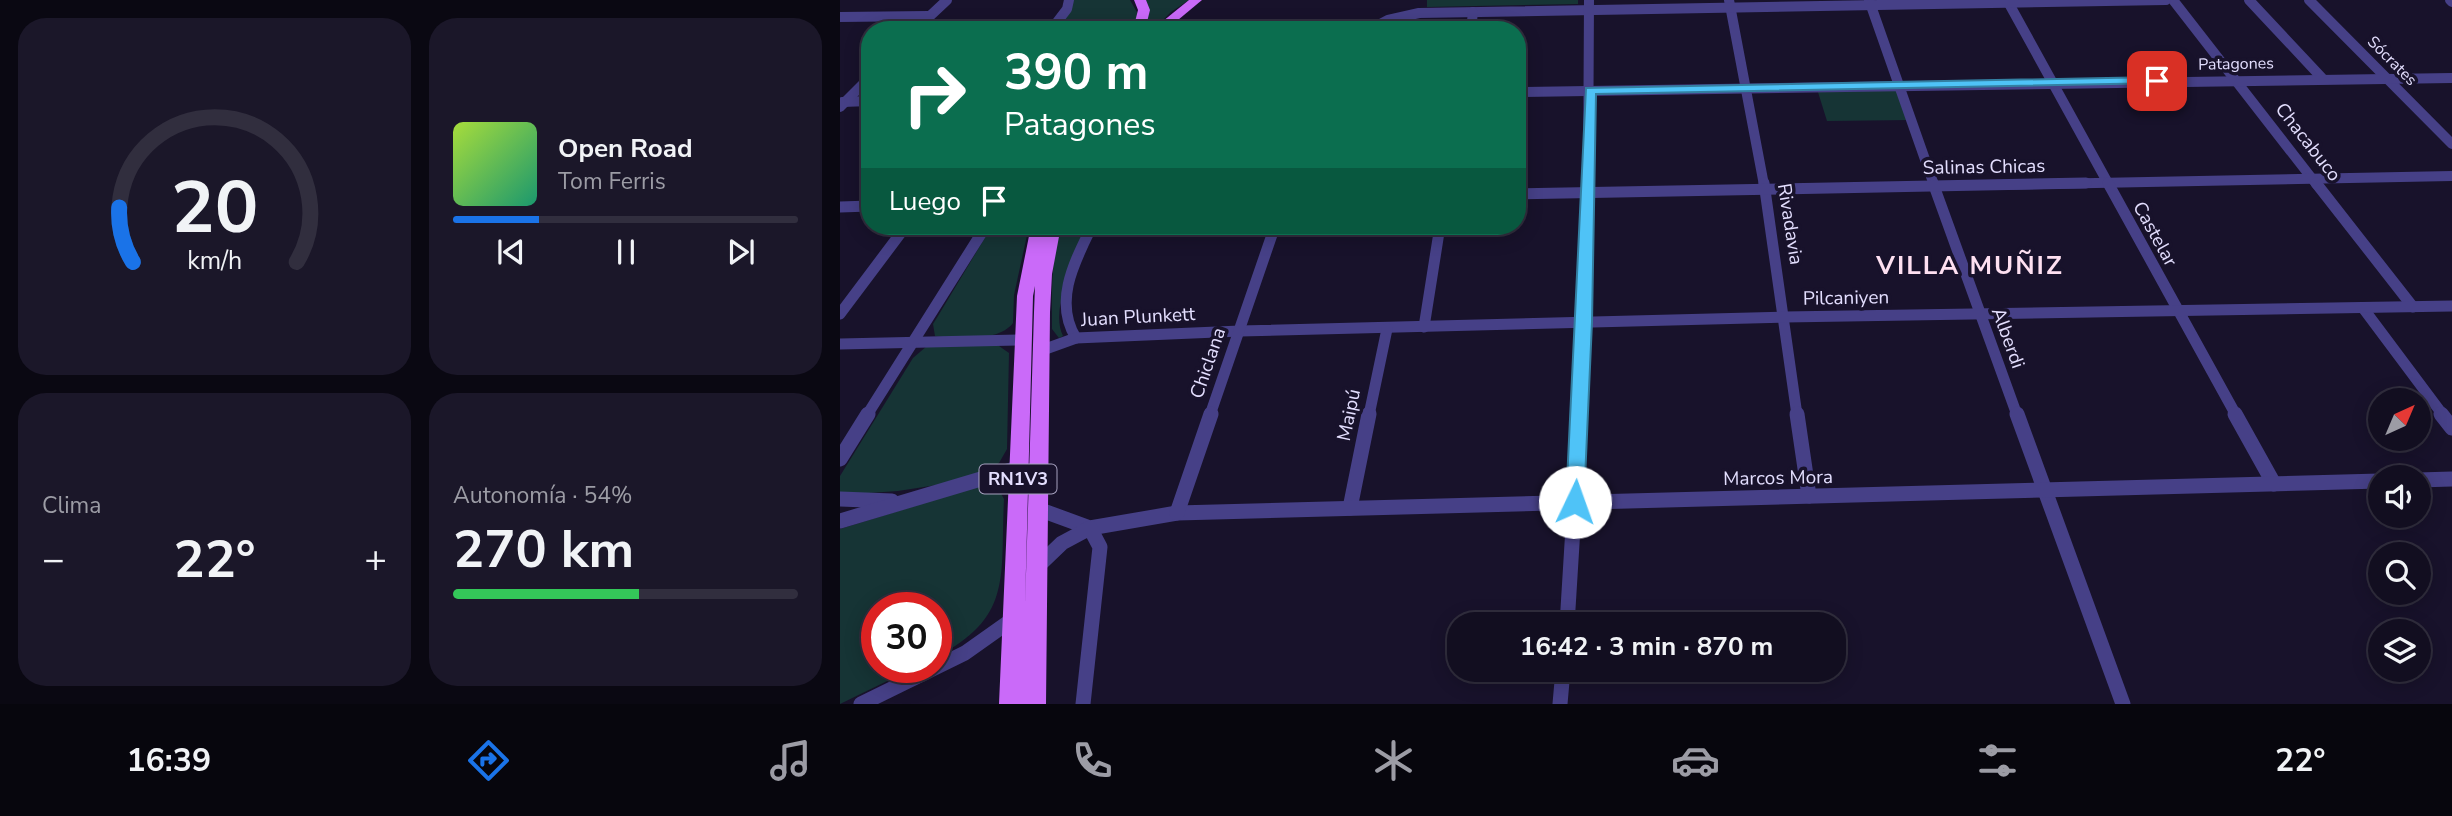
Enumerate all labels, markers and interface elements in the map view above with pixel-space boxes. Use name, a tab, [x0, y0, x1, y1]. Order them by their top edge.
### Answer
street label: Sócrates	[2362, 31, 2422, 91]
text: 390 m	[1004, 39, 1148, 106]
icon: right	[889, 49, 980, 140]
pin	[2127, 51, 2187, 111]
street label: Patagones	[2198, 52, 2274, 76]
icon: arrive	[2138, 62, 2176, 100]
street label: Chacabuco	[2269, 97, 2347, 187]
text: Patagones	[1004, 103, 1156, 146]
text: Open Road	[558, 131, 693, 166]
street label: Salinas Chicas	[1922, 153, 2046, 181]
text: 20	[171, 159, 258, 259]
text: Tom Ferris	[558, 166, 666, 197]
street label: Rivadavia	[1771, 181, 1809, 267]
icon: arrive	[975, 182, 1013, 220]
text: Luego	[889, 184, 961, 219]
street label: Castelar	[2126, 197, 2184, 271]
icon: previous	[492, 233, 530, 271]
icon: pause	[607, 233, 645, 271]
icon: next	[722, 233, 760, 271]
text: km/h	[187, 244, 242, 278]
district label: VILLA MUÑIZ	[1875, 248, 2064, 283]
street label: Pilcaniyen	[1803, 284, 1889, 312]
street label: Juan Plunkett	[1079, 301, 1196, 333]
street label: Alberdi	[1985, 304, 2031, 372]
street label: Chiclana	[1184, 324, 1232, 402]
street label: Maipú	[1331, 387, 1367, 443]
north arrow	[2368, 388, 2431, 452]
map controls	[2368, 388, 2431, 682]
road number: RN1V3	[980, 464, 1056, 494]
street label: Marcos Mora	[1723, 464, 1833, 492]
position arrow	[1538, 465, 1612, 539]
button: sound	[2368, 465, 2431, 528]
text: Autonomía · 54%	[453, 480, 633, 511]
text: Clima	[42, 490, 102, 521]
text: 270 km	[453, 514, 634, 585]
text: 22°	[173, 524, 256, 595]
text: −	[42, 534, 65, 585]
text: +	[364, 534, 387, 585]
button: search	[2368, 542, 2431, 605]
speed limit sign: 30	[861, 592, 952, 683]
button: layers	[2368, 619, 2431, 682]
text: 16:42 · 3 min · 870 m	[1520, 629, 1773, 664]
icon: directions	[464, 736, 513, 785]
icon: music	[766, 736, 815, 785]
icon: phone	[1068, 736, 1117, 785]
icon: climate	[1369, 736, 1418, 785]
icon: car	[1671, 736, 1720, 785]
icon: filters	[1973, 736, 2022, 785]
text: 16:39	[126, 739, 211, 782]
text: 22°	[2275, 739, 2325, 782]

